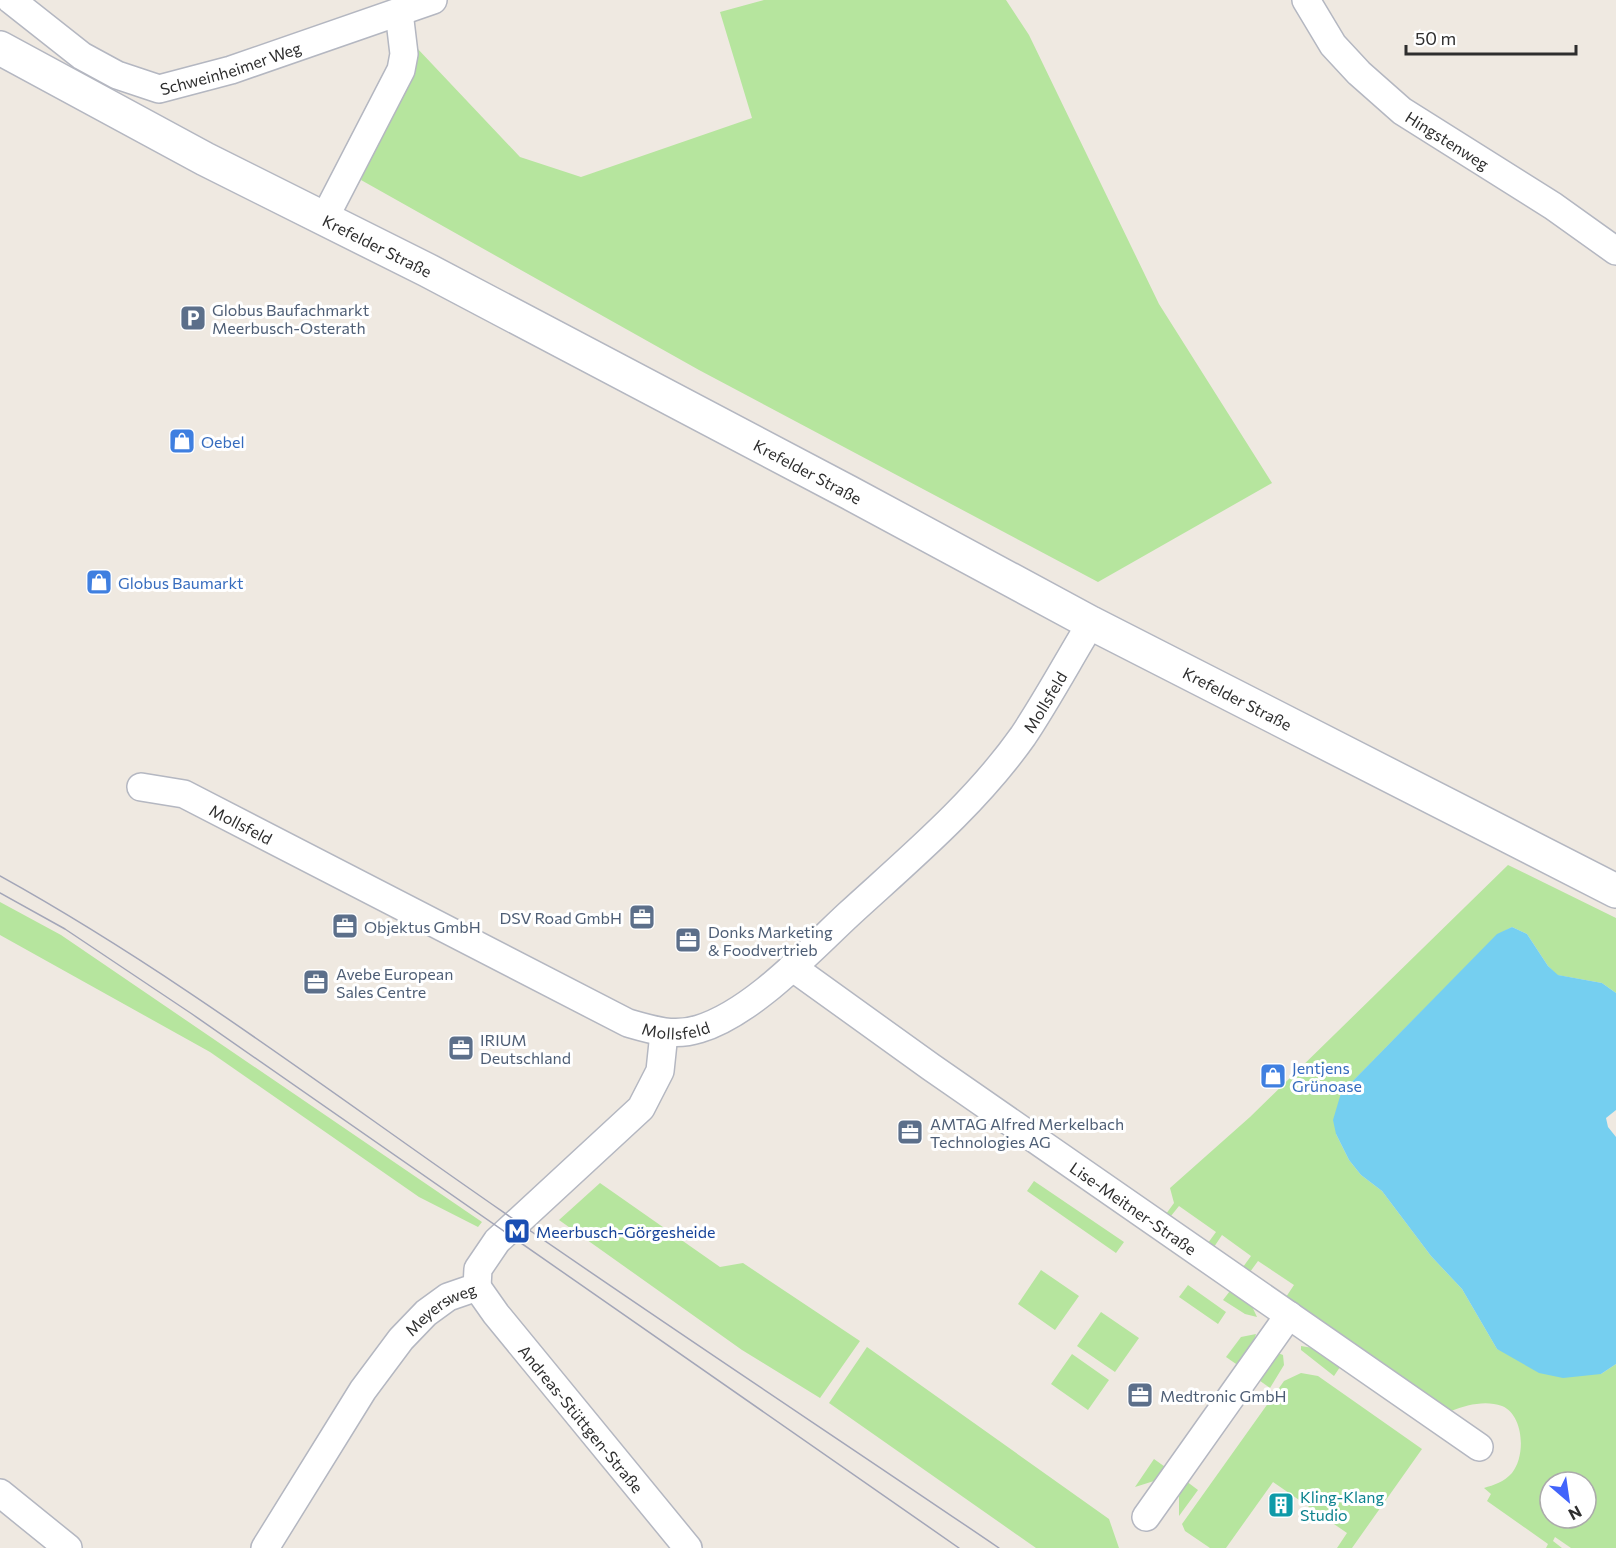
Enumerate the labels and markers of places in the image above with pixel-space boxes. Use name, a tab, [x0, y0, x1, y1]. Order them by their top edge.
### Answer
place label: Globus Baufachmarkt Meerbusch-Osterath	[212, 300, 370, 337]
parking icon: Globus Baufachmarkt Meerbusch-Osterath	[178, 303, 208, 333]
shop icon: Oebel	[167, 426, 197, 456]
place label: Oebel	[201, 432, 244, 451]
shop icon: Globus Baumarkt	[84, 567, 114, 597]
place label: Globus Baumarkt	[118, 573, 244, 592]
office icon: DSV Road GmbH	[627, 902, 657, 932]
place label: DSV Road GmbH	[500, 908, 622, 927]
office icon: Objektus GmbH	[330, 911, 360, 941]
place label: Objektus GmbH	[364, 917, 481, 936]
place label: Donks Marketing & Foodvertrieb	[708, 922, 833, 959]
office icon: Donks Marketing & Foodvertrieb	[673, 925, 703, 955]
place label: Avebe European Sales Centre	[336, 964, 453, 1001]
office icon: Avebe European Sales Centre	[301, 967, 331, 997]
place label: IRIUM Deutschland	[480, 1030, 571, 1067]
office icon: IRIUM Deutschland	[446, 1033, 476, 1063]
place label: Jentjens Grünoase	[1292, 1058, 1362, 1095]
shop icon: Jentjens Grünoase	[1258, 1061, 1288, 1091]
place label: AMTAG Alfred Merkelbach Technologies AG	[930, 1114, 1124, 1151]
office icon: AMTAG Alfred Merkelbach Technologies AG	[895, 1117, 925, 1147]
metro station icon: Meerbusch-Görgesheide	[502, 1216, 532, 1246]
place label: Meerbusch-Görgesheide	[536, 1222, 715, 1241]
office icon: Medtronic GmbH	[1125, 1380, 1155, 1410]
place label: Medtronic GmbH	[1160, 1386, 1287, 1405]
place label: Kling-Klang Studio	[1300, 1487, 1384, 1524]
building icon: Kling-Klang Studio	[1266, 1490, 1296, 1520]

